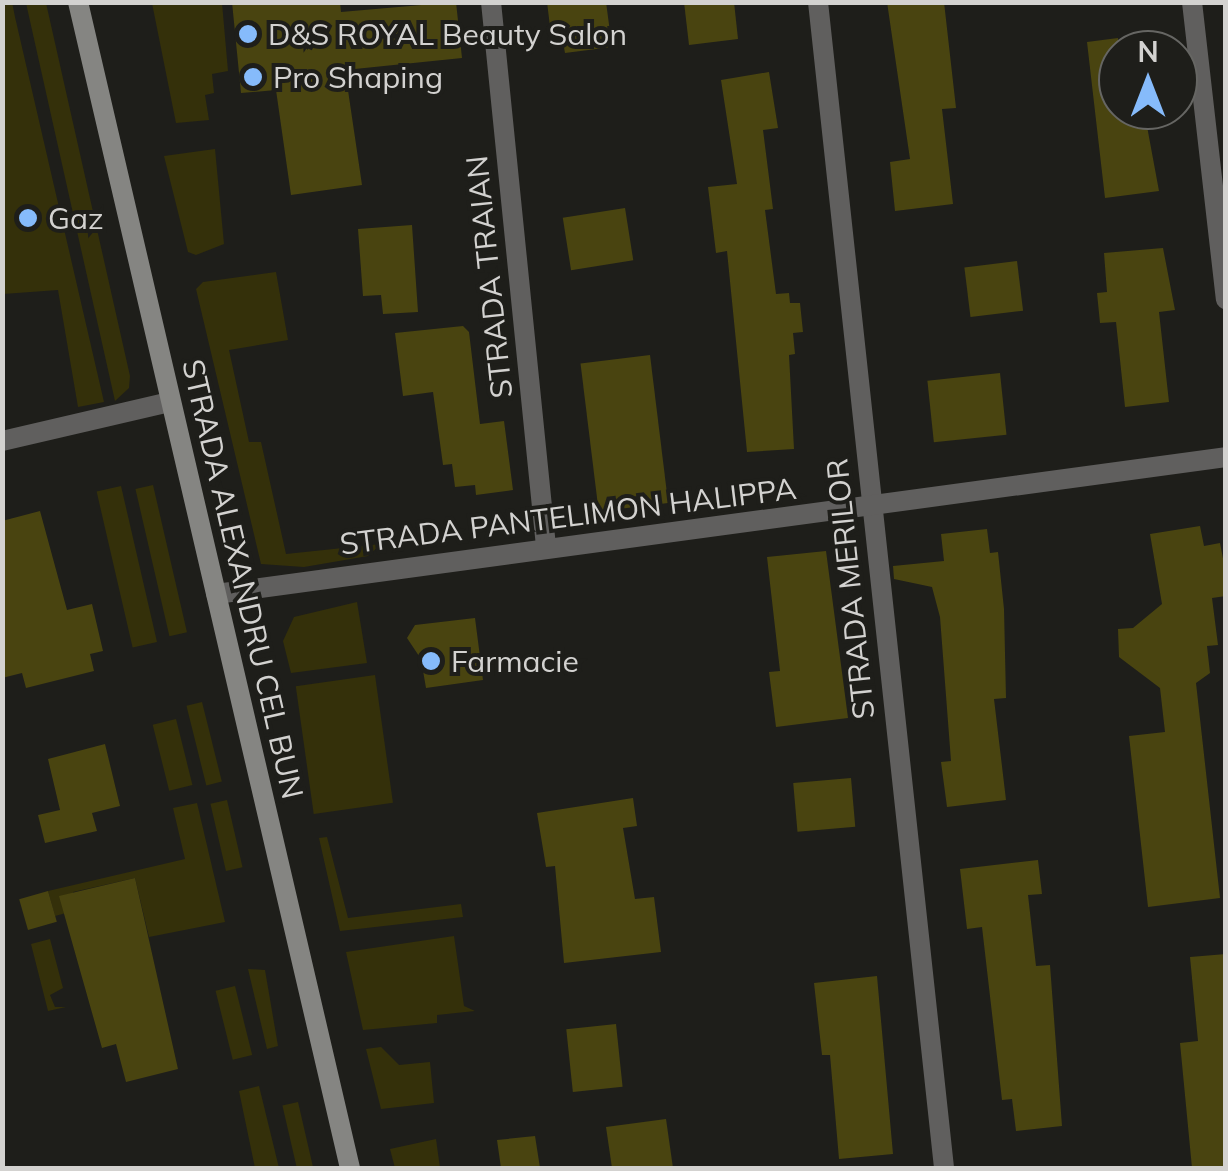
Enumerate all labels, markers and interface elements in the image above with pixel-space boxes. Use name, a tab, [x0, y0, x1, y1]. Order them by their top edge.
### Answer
place label: D&S ROYAL Beauty Salon	[268, 16, 627, 52]
marker: D&S ROYAL Beauty Salon	[237, 23, 259, 45]
north arrow	[1098, 30, 1198, 130]
text: N	[1137, 34, 1159, 69]
place label: Pro Shaping	[273, 59, 443, 95]
marker: Pro Shaping	[242, 66, 264, 88]
street label: STRADA TRAIAN	[458, 154, 520, 400]
place label: Gaz	[48, 200, 103, 236]
marker: Gaz	[17, 207, 39, 229]
street label: STRADA ALEXANDRU CEL BUN	[175, 356, 311, 802]
street label: STRADA MERILOR	[818, 457, 882, 721]
street label: STRADA PANTELIMON HALIPPA	[338, 470, 798, 562]
place label: Farmacie	[451, 643, 579, 679]
marker: Farmacie	[420, 650, 442, 672]

